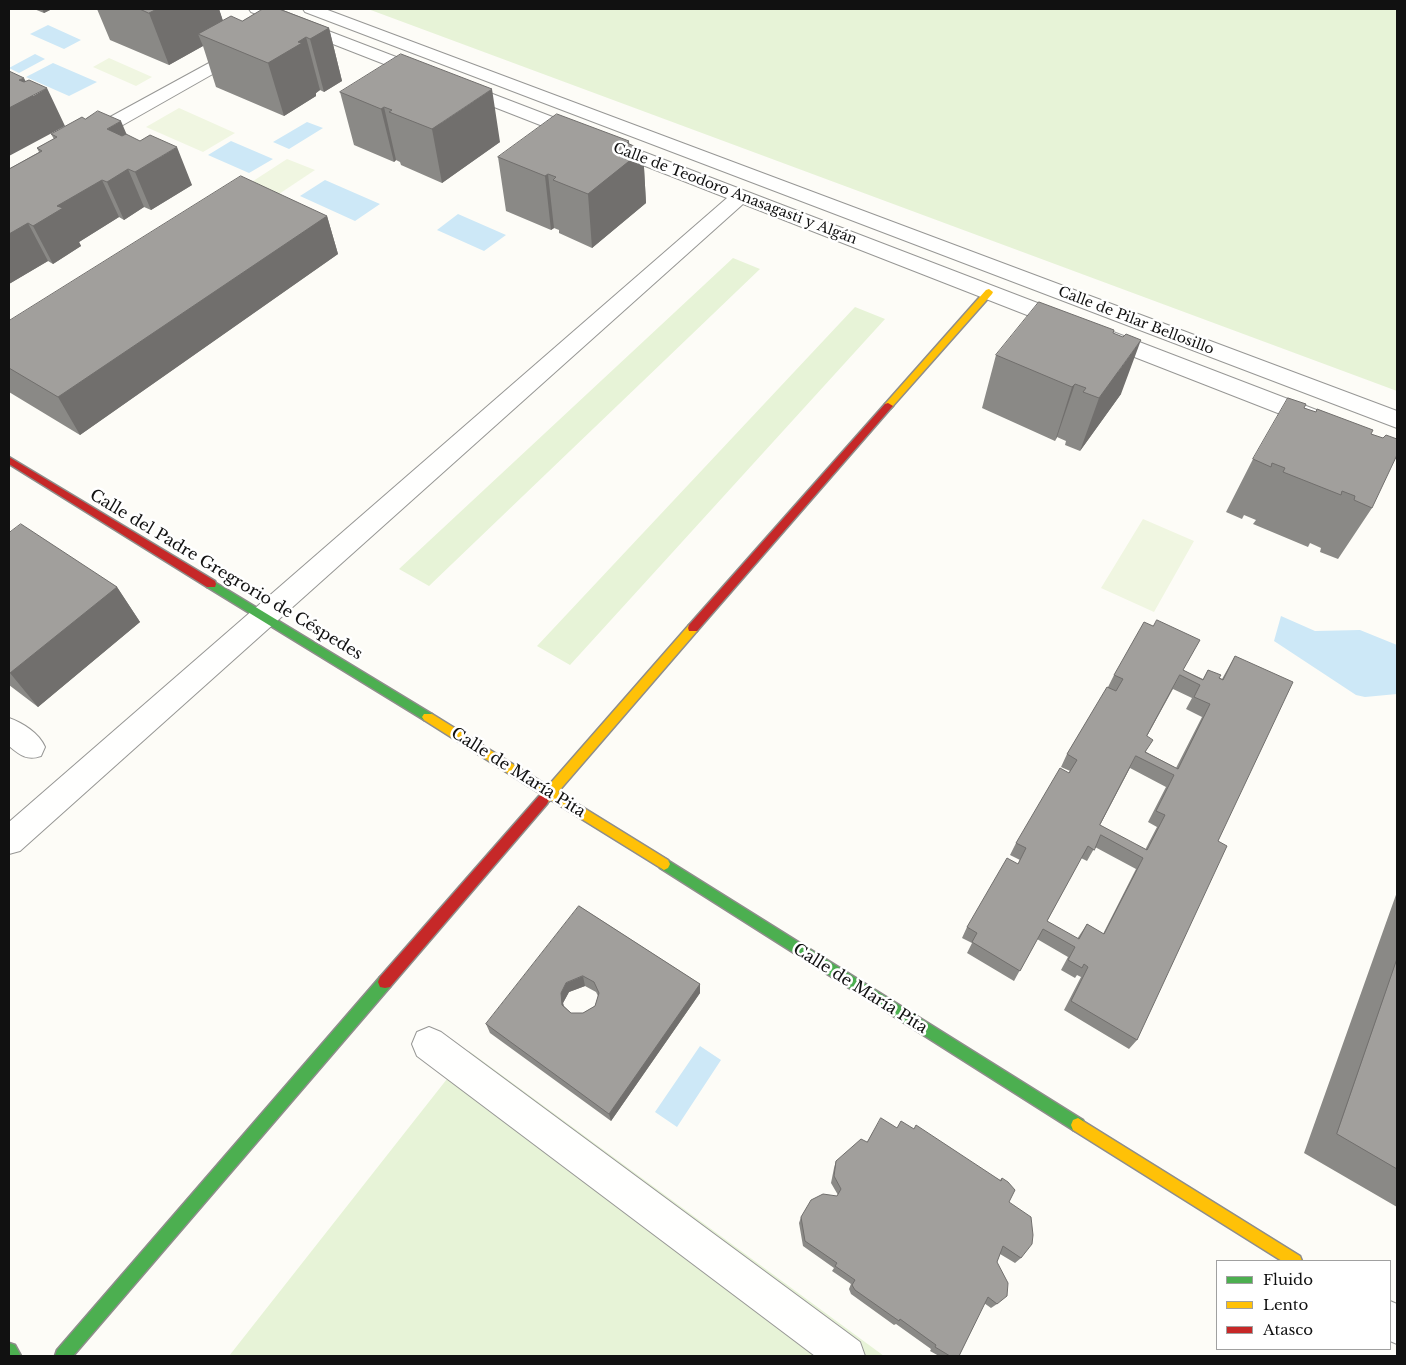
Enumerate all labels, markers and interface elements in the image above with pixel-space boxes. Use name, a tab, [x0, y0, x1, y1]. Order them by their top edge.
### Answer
street label: Calle de Teodoro Anasagasti y Algán	[611, 140, 859, 248]
street label: Calle de Pilar Bellosillo	[1056, 284, 1216, 358]
street label: Calle del Padre Gregrorio de Céspedes	[86, 486, 366, 664]
street label: Calle de María Pita	[447, 724, 589, 822]
street label: Calle de María Pita	[789, 940, 931, 1038]
legend	[1216, 1260, 1391, 1350]
text: Fluido	[1263, 1270, 1313, 1289]
text: Lento	[1263, 1295, 1308, 1314]
text: Atasco	[1263, 1320, 1313, 1339]

